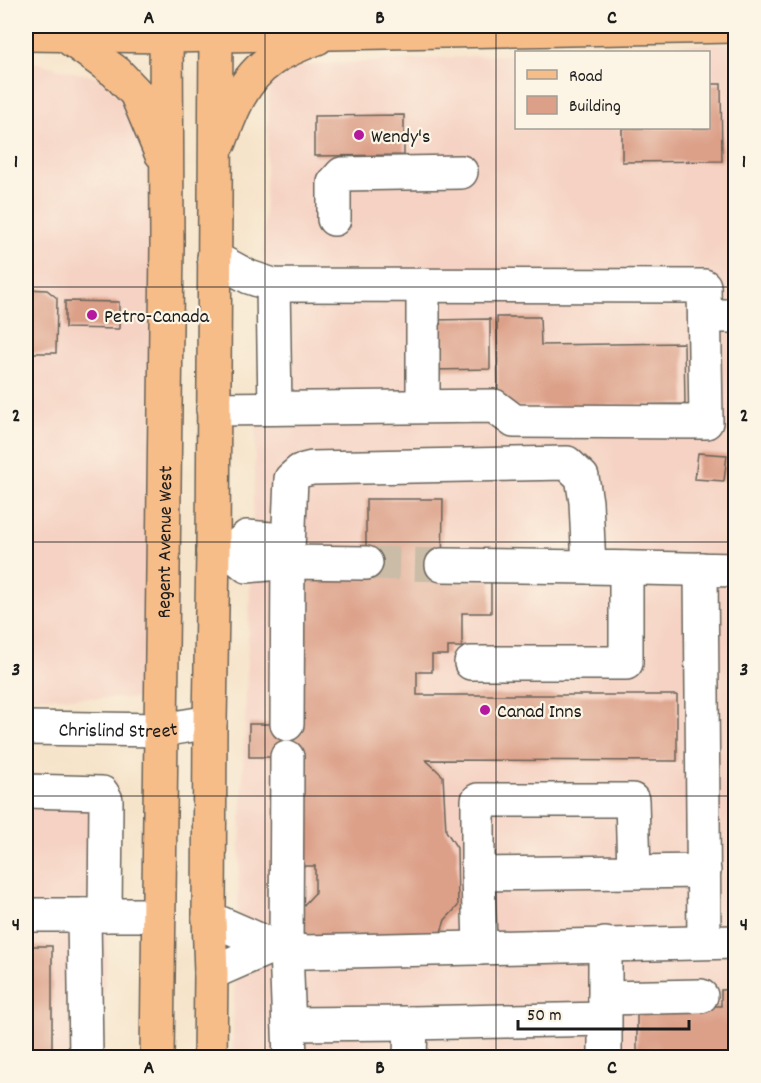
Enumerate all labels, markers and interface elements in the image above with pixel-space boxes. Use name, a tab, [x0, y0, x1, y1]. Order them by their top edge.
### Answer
text: A	[144, 5, 155, 33]
text: B	[375, 5, 385, 33]
text: C	[607, 5, 617, 33]
legend	[515, 51, 710, 129]
text: Road	[569, 65, 603, 90]
text: Building	[569, 95, 621, 120]
place label: Wendy's	[371, 124, 430, 152]
marker: Wendy's	[352, 128, 366, 142]
text: 1	[14, 149, 18, 177]
text: 1	[742, 149, 746, 177]
place label: Petro-Canada	[104, 304, 210, 332]
marker: Petro-Canada	[85, 308, 99, 322]
text: 2	[12, 403, 20, 431]
text: 2	[740, 403, 748, 431]
street label: Regent Avenue West	[151, 465, 181, 619]
text: 3	[12, 657, 20, 685]
text: 3	[740, 657, 748, 685]
place label: Canad Inns	[497, 699, 582, 727]
marker: Canad Inns	[478, 703, 492, 717]
street label: Chrislind Street	[58, 717, 180, 747]
text: 4	[12, 912, 20, 940]
text: 4	[740, 912, 748, 940]
scale bar	[518, 993, 689, 1031]
text: 50 m	[527, 1004, 562, 1029]
text: A	[144, 1055, 155, 1083]
text: B	[375, 1055, 385, 1083]
text: C	[607, 1055, 617, 1083]

